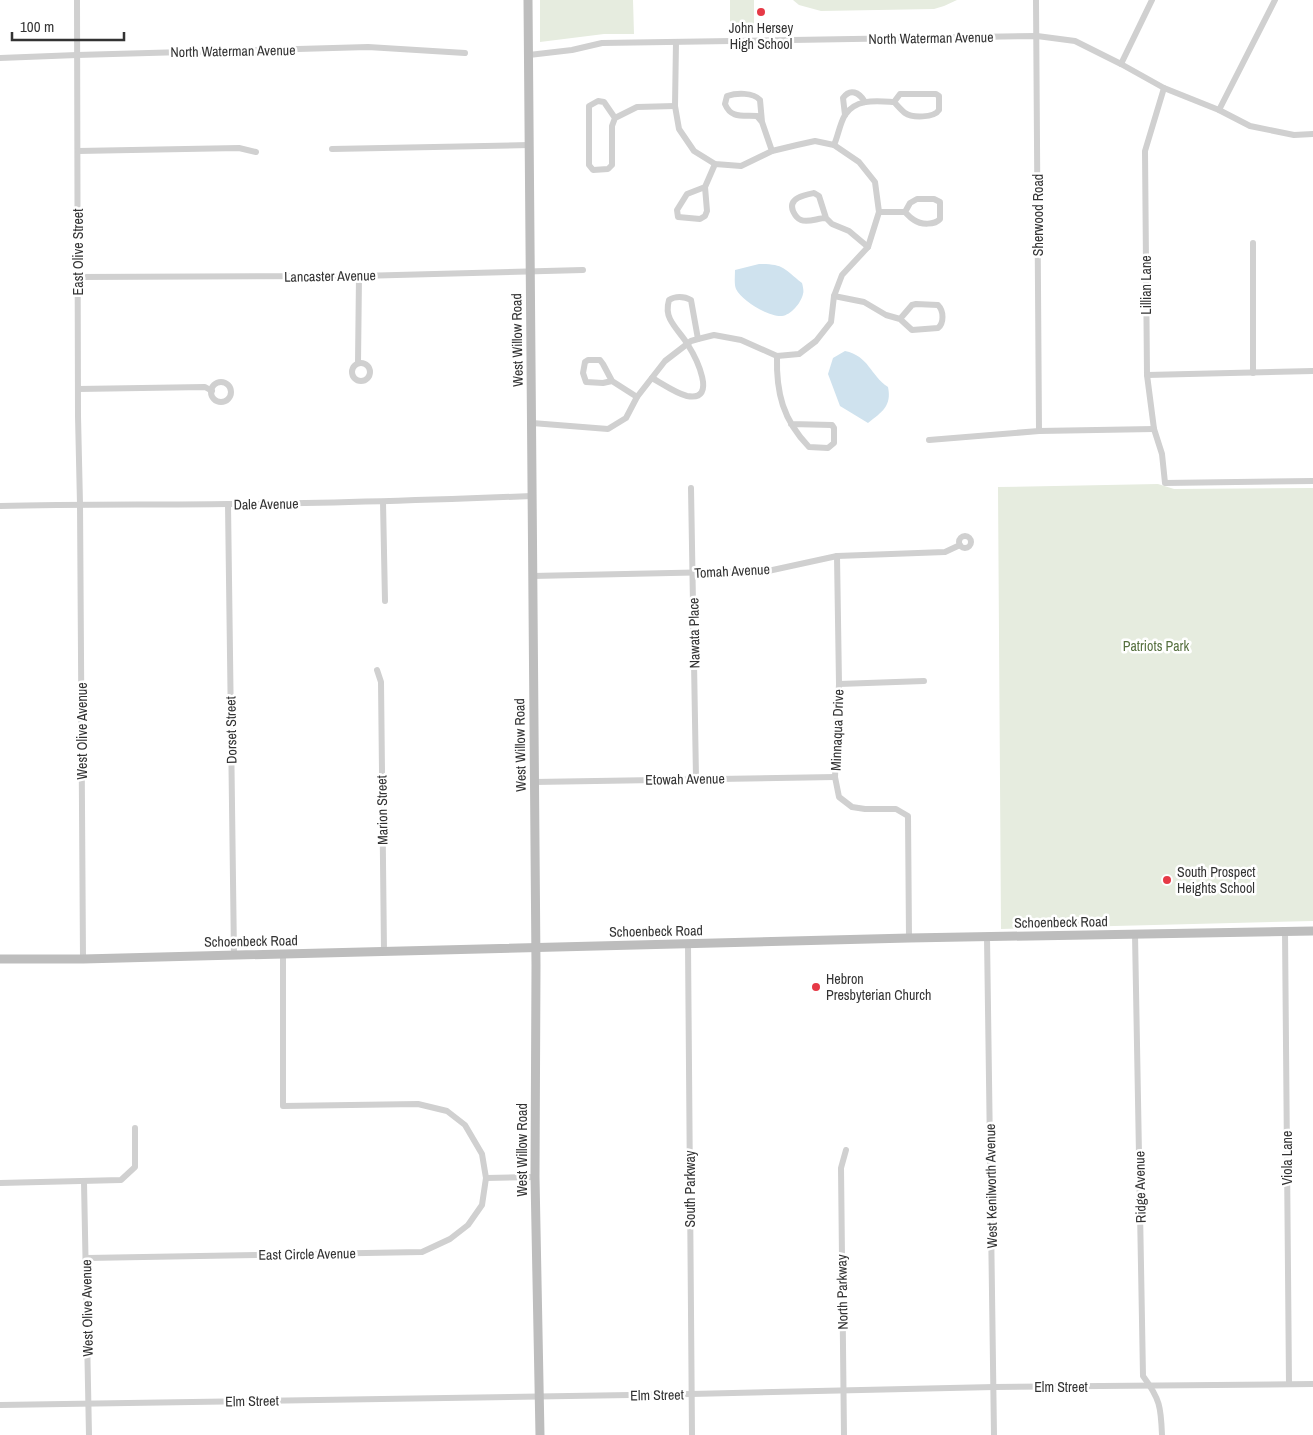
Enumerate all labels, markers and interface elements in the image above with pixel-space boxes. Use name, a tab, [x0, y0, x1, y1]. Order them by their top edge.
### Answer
marker: John Hersey High School	[755, 6, 767, 18]
scale bar	[12, 10, 125, 42]
text: 100 m	[20, 16, 54, 37]
place label: John Hersey High School	[729, 19, 793, 53]
street label: North Waterman Avenue	[868, 28, 994, 48]
street label: North Waterman Avenue	[170, 41, 296, 61]
street label: Sherwood Road	[1029, 174, 1047, 256]
street label: East Olive Street	[69, 209, 87, 295]
street label: Lillian Lane	[1137, 255, 1155, 315]
street label: Lancaster Avenue	[284, 266, 376, 286]
street label: West Willow Road	[507, 293, 527, 387]
street label: Dale Avenue	[233, 494, 299, 514]
street label: Tomah Avenue	[694, 560, 770, 582]
street label: Nawata Place	[684, 597, 704, 669]
park label: Patriots Park	[1123, 637, 1189, 655]
street label: West Olive Avenue	[73, 682, 91, 780]
street label: Minnaqua Drive	[827, 689, 847, 771]
street label: Dorset Street	[221, 696, 241, 764]
street label: West Willow Road	[510, 698, 530, 792]
street label: Etowah Avenue	[645, 769, 725, 789]
street label: Marion Street	[372, 775, 392, 845]
place label: South Prospect Heights School	[1177, 863, 1256, 897]
marker: South Prospect Heights School	[1161, 874, 1173, 886]
street label: Schoenbeck Road	[1014, 912, 1108, 932]
street label: Schoenbeck Road	[609, 921, 703, 941]
street label: Schoenbeck Road	[204, 931, 298, 951]
place label: Hebron Presbyterian Church	[826, 970, 931, 1004]
marker: Hebron Presbyterian Church	[810, 981, 822, 993]
street label: West Willow Road	[513, 1103, 531, 1197]
street label: West Kenilworth Avenue	[981, 1124, 1001, 1248]
street label: Viola Lane	[1278, 1131, 1296, 1185]
street label: South Parkway	[681, 1150, 699, 1228]
street label: Ridge Avenue	[1130, 1151, 1150, 1223]
street label: East Circle Avenue	[258, 1244, 356, 1264]
street label: North Parkway	[832, 1254, 852, 1330]
street label: West Olive Avenue	[77, 1259, 97, 1357]
street label: Elm Street	[1034, 1378, 1088, 1396]
street label: Elm Street	[630, 1386, 684, 1404]
street label: Elm Street	[225, 1392, 279, 1410]

